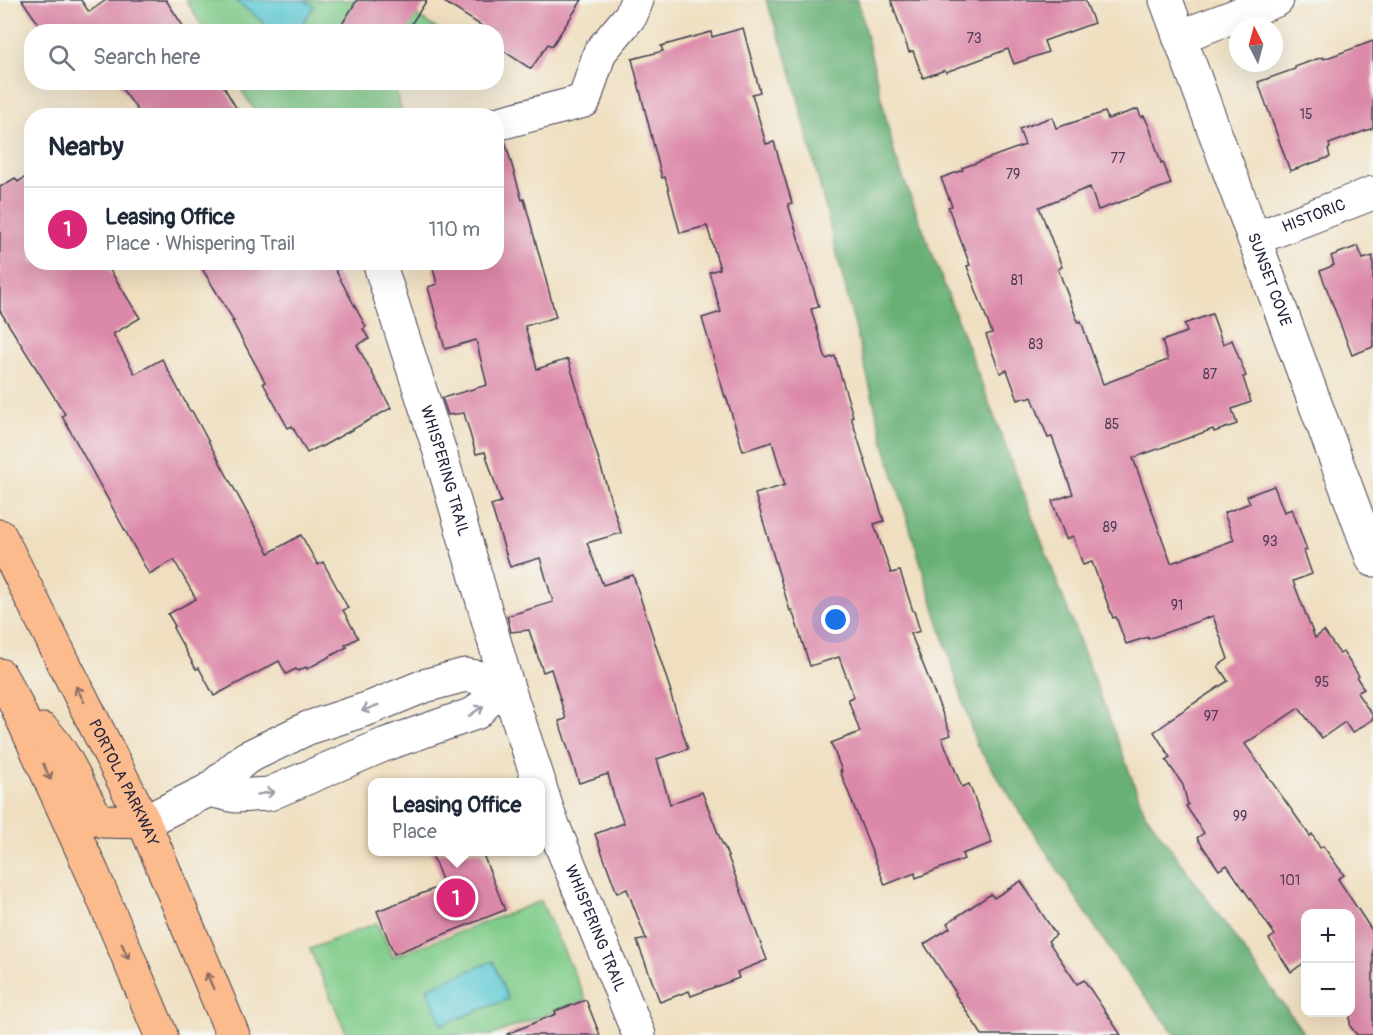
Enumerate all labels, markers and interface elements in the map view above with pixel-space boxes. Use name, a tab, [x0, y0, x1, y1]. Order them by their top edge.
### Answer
north arrow	[1229, 18, 1283, 72]
search box	[24, 24, 504, 90]
house number: 73	[966, 30, 982, 47]
icon: search	[45, 41, 78, 74]
text: Search here	[93, 43, 200, 71]
house number: 15	[1299, 106, 1313, 123]
text: Nearby	[48, 131, 124, 163]
house number: 77	[1111, 150, 1126, 167]
house number: 79	[1006, 166, 1020, 183]
street label: HISTORIC	[1279, 195, 1349, 237]
text: Leasing Office	[105, 203, 235, 231]
text: 1	[64, 217, 71, 242]
text: 110 m	[429, 217, 480, 242]
street label: SUNSET COVE	[1243, 230, 1296, 329]
text: Place · Whispering Trail	[105, 231, 295, 256]
house number: 81	[1011, 272, 1023, 289]
house number: 83	[1029, 336, 1044, 353]
house number: 87	[1203, 366, 1218, 383]
street label: WHISPERING TRAIL	[416, 403, 474, 539]
house number: 85	[1105, 416, 1119, 433]
house number: 89	[1103, 519, 1117, 536]
house number: 93	[1262, 533, 1278, 550]
house number: 91	[1171, 597, 1183, 614]
your location	[821, 605, 850, 634]
house number: 95	[1315, 674, 1329, 691]
one-way arrow	[74, 686, 85, 704]
one-way arrow	[361, 703, 380, 714]
one-way arrow	[467, 704, 484, 717]
house number: 97	[1204, 708, 1219, 725]
street label: PORTOLA PARKWAY	[84, 716, 163, 849]
one-way arrow	[41, 763, 53, 781]
popup	[368, 778, 545, 856]
one-way arrow	[256, 787, 276, 798]
text: Leasing Office	[392, 791, 521, 819]
house number: 99	[1233, 808, 1247, 825]
text: Place	[392, 819, 437, 844]
street label: WHISPERING TRAIL	[560, 862, 630, 995]
house number: 101	[1280, 872, 1300, 889]
pin: 1	[436, 876, 476, 920]
map controls	[1301, 909, 1355, 1017]
button: +	[1301, 909, 1355, 963]
one-way arrow	[120, 941, 131, 959]
button: −	[1301, 963, 1355, 1017]
one-way arrow	[204, 972, 215, 991]

